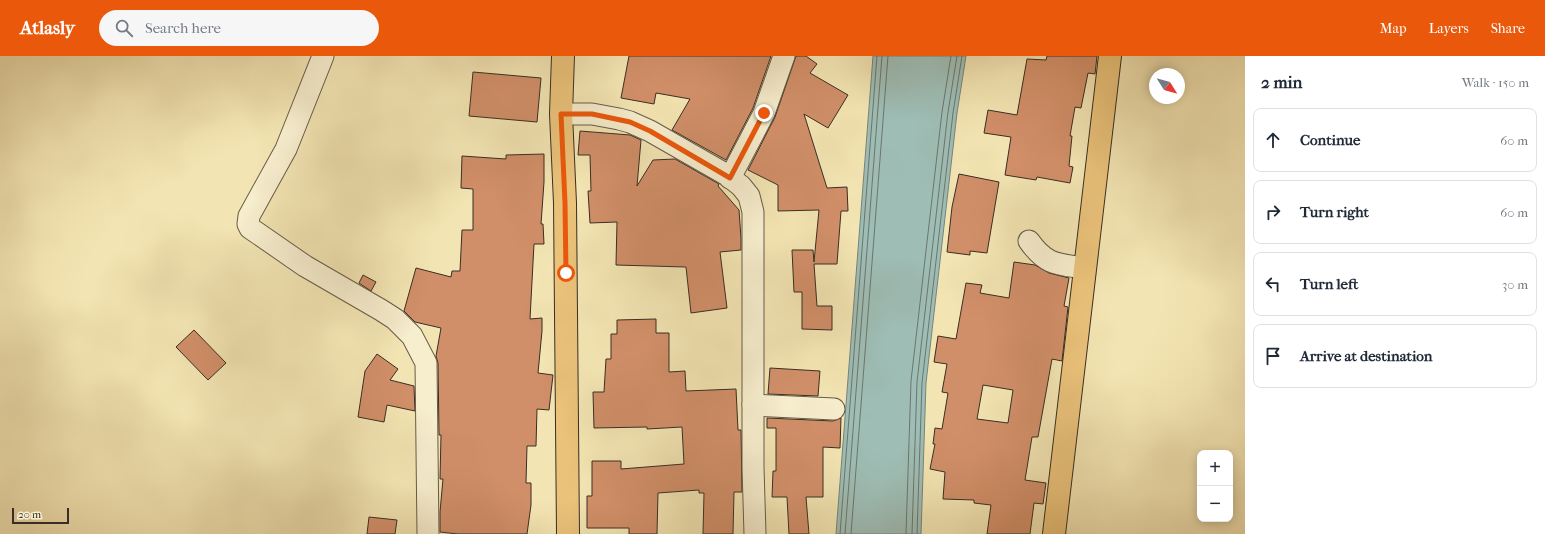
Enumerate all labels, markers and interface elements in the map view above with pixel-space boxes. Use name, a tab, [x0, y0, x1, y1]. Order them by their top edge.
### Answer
search box	[99, 10, 379, 46]
text: Atlasly	[20, 17, 75, 39]
icon: search	[113, 17, 135, 39]
text: Search here	[145, 19, 221, 37]
text: Map	[1380, 20, 1407, 37]
text: Layers	[1429, 20, 1469, 37]
text: Share	[1491, 20, 1525, 37]
north arrow	[1149, 68, 1185, 104]
text: 2 min	[1261, 72, 1302, 92]
text: Walk · 150 m	[1462, 75, 1529, 90]
route end	[755, 104, 773, 122]
icon: ahead	[1262, 129, 1284, 151]
text: Continue	[1300, 131, 1360, 149]
text: 60 m	[1500, 133, 1528, 148]
icon: right	[1262, 201, 1284, 223]
text: Turn right	[1300, 203, 1369, 221]
text: 60 m	[1500, 205, 1528, 220]
route start	[557, 264, 575, 282]
icon: left	[1262, 273, 1284, 295]
text: Turn left	[1300, 275, 1358, 293]
text: 30 m	[1502, 277, 1528, 292]
icon: arrive	[1262, 345, 1284, 367]
text: Arrive at destination	[1300, 347, 1432, 365]
map controls	[1197, 450, 1233, 522]
button: +	[1197, 450, 1233, 486]
button: −	[1197, 486, 1233, 522]
scale bar	[12, 506, 69, 525]
text: 20 m	[18, 508, 41, 521]

